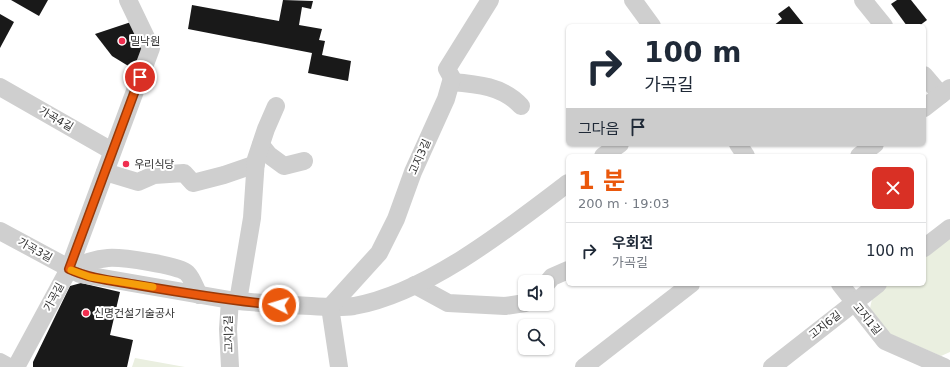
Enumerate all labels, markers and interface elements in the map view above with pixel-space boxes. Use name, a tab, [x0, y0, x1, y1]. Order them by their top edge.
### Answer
place label: 밀낙원	[130, 35, 160, 48]
marker: 밀낙원	[117, 36, 127, 46]
text: 100 m	[644, 36, 741, 69]
icon: right	[578, 40, 630, 92]
pin	[123, 60, 157, 94]
icon: arrive	[129, 66, 151, 88]
text: 가곡길	[644, 74, 694, 95]
street label: 가곡4길	[37, 104, 75, 134]
icon: arrive	[627, 116, 649, 138]
text: 그다음	[578, 120, 619, 138]
street label: 고지3길	[406, 137, 434, 177]
place label: 우리식당	[134, 158, 174, 171]
marker: 우리식당	[121, 159, 131, 169]
text: 1 분	[578, 167, 625, 195]
button: close	[872, 167, 914, 209]
text: 200 m · 19:03	[578, 196, 669, 211]
text: 우회전	[612, 234, 653, 252]
street label: 가곡3길	[16, 235, 54, 265]
icon: right	[578, 240, 600, 262]
text: 100 m	[866, 242, 914, 260]
text: 가곡길	[612, 255, 648, 270]
map controls	[518, 275, 554, 355]
button: sound	[518, 275, 554, 311]
street label: 가곡길	[41, 281, 67, 313]
position arrow	[258, 284, 300, 326]
street label: 고지1길	[850, 300, 884, 338]
place label: 신명건설기술공사	[94, 307, 175, 320]
marker: 신명건설기술공사	[81, 308, 91, 318]
street label: 고지6길	[806, 308, 844, 342]
street label: 고지2길	[222, 315, 236, 353]
button: search	[518, 319, 554, 355]

